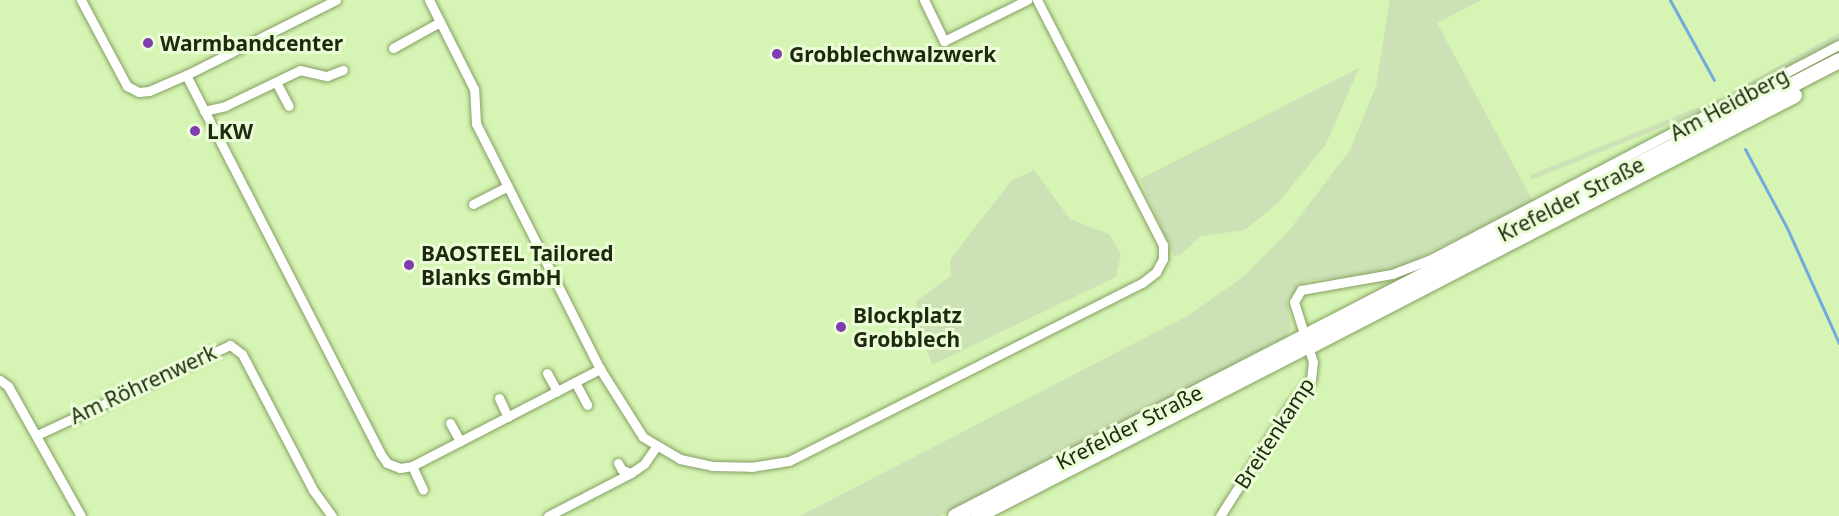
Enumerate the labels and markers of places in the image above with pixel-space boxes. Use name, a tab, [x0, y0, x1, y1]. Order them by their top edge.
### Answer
place label: Warmbandcenter	[160, 30, 343, 56]
marker: Warmbandcenter	[141, 36, 155, 50]
place label: Grobblechwalzwerk	[789, 41, 996, 67]
marker: Grobblechwalzwerk	[770, 47, 784, 61]
place label: LKW	[207, 118, 253, 144]
marker: LKW	[188, 124, 202, 138]
place label: BAOSTEEL Tailored Blanks GmbH	[421, 240, 614, 290]
marker: BAOSTEEL Tailored Blanks GmbH	[402, 258, 416, 272]
place label: Blockplatz Grobblech	[853, 302, 962, 352]
marker: Blockplatz Grobblech	[834, 320, 848, 334]

